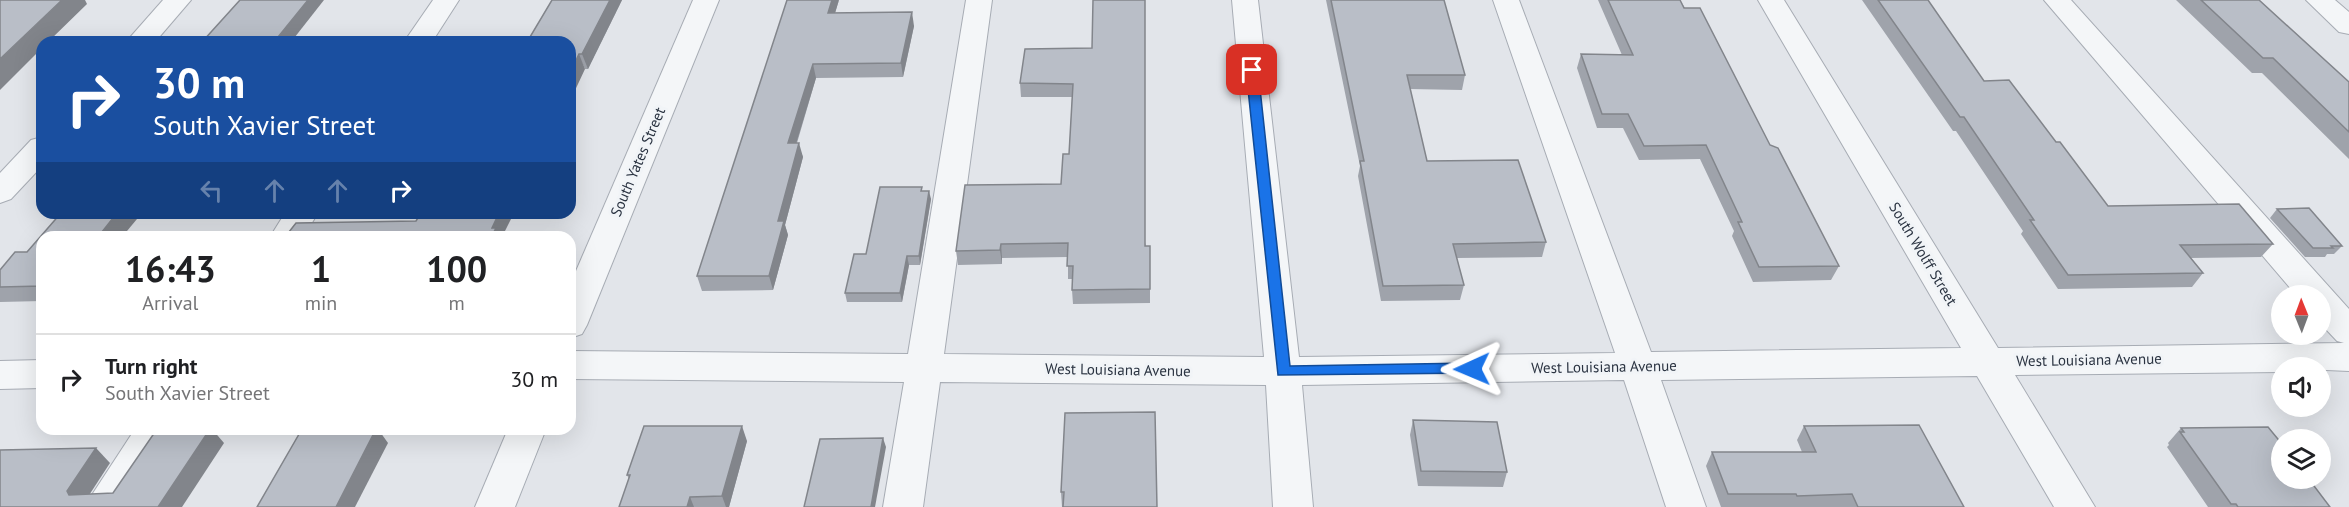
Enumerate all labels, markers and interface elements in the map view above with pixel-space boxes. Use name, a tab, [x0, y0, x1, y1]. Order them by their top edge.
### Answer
pin	[1226, 44, 1277, 95]
icon: arrive	[1235, 53, 1268, 86]
text: 30 m	[153, 55, 245, 110]
icon: right	[54, 60, 132, 138]
street label: South Yates Street	[606, 104, 669, 219]
text: South Xavier Street	[153, 108, 375, 142]
icon: left	[195, 174, 228, 207]
icon: ahead	[258, 174, 291, 207]
icon: ahead	[321, 174, 354, 207]
icon: right	[384, 174, 417, 207]
street label: South Wolff Street	[1885, 199, 1962, 309]
text: 16:43	[125, 245, 216, 292]
text: 1	[311, 245, 331, 292]
text: 100	[426, 245, 487, 292]
north arrow	[2271, 285, 2331, 345]
map controls	[2271, 285, 2331, 489]
text: Arrival	[142, 290, 198, 316]
text: min	[305, 290, 337, 316]
text: m	[449, 290, 465, 316]
position arrow	[1440, 337, 1504, 401]
street label: West Louisiana Avenue	[2016, 349, 2162, 370]
text: Turn right	[105, 352, 197, 380]
street label: West Louisiana Avenue	[1531, 356, 1677, 377]
button: sound	[2271, 357, 2331, 417]
street label: West Louisiana Avenue	[1045, 359, 1191, 380]
icon: right	[54, 363, 87, 396]
text: 30 m	[510, 365, 558, 393]
text: South Xavier Street	[105, 380, 270, 406]
button: layers	[2271, 429, 2331, 489]

